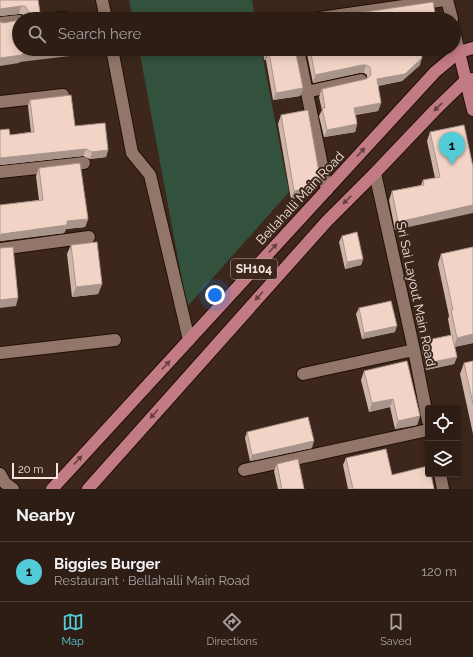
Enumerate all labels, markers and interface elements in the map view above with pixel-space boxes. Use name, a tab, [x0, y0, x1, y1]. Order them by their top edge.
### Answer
search box	[12, 12, 461, 56]
icon: search	[26, 23, 48, 45]
text: Search here	[58, 25, 141, 43]
one-way arrow	[433, 102, 443, 112]
pin: 1	[439, 132, 465, 165]
street label: Bellahalli Main Road	[253, 148, 347, 248]
one-way arrow	[356, 148, 365, 157]
one-way arrow	[342, 196, 352, 205]
street label: Sri Sai Layout Main Road	[393, 220, 439, 368]
one-way arrow	[268, 243, 278, 253]
road number: SH104	[231, 259, 277, 279]
your location	[205, 285, 225, 305]
one-way arrow	[255, 291, 264, 302]
one-way arrow	[162, 359, 171, 370]
map controls	[425, 405, 461, 477]
button: locate	[425, 405, 461, 441]
one-way arrow	[150, 409, 159, 420]
button: layers	[425, 441, 461, 477]
one-way arrow	[74, 455, 83, 465]
scale bar	[12, 461, 58, 480]
text: 20 m	[18, 463, 43, 476]
text: Nearby	[16, 505, 75, 525]
text: Biggies Burger	[54, 555, 160, 573]
text: 1	[26, 564, 32, 579]
text: 120 m	[421, 564, 457, 579]
text: Restaurant · Bellahalli Main Road	[54, 573, 250, 588]
tab: Map	[61, 611, 84, 648]
tab: Directions	[207, 611, 257, 648]
tab: Saved	[380, 611, 412, 648]

